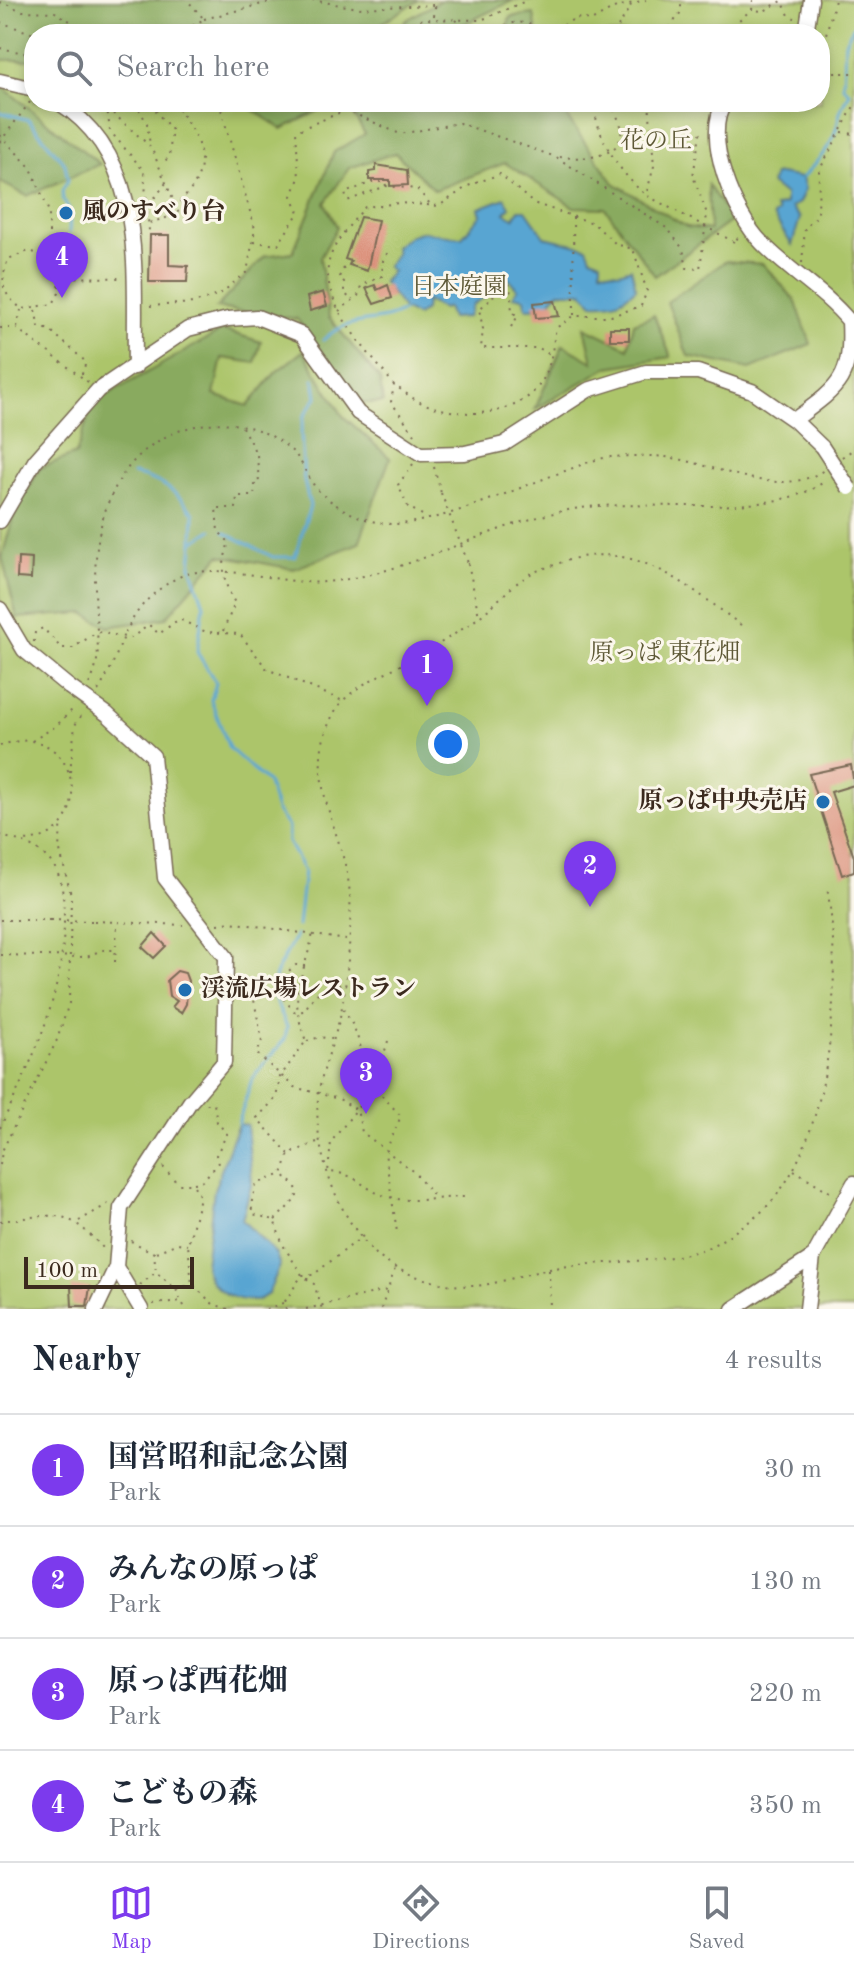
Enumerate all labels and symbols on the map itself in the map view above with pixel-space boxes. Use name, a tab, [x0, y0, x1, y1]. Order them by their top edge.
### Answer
park label: 花の丘	[620, 128, 692, 154]
place label: 風のすべり台	[82, 198, 226, 225]
marker: 風のすべり台	[57, 204, 75, 222]
pin: 4	[36, 232, 88, 298]
park label: 日本庭園	[411, 273, 507, 300]
park label: 原っぱ 東花畑	[590, 639, 740, 666]
pin: 1	[401, 640, 453, 706]
your location	[428, 724, 468, 764]
place label: 原っぱ中央売店	[639, 787, 807, 814]
marker: 原っぱ中央売店	[814, 793, 832, 811]
pin: 2	[564, 841, 616, 907]
place label: 渓流広場レストラン	[201, 975, 416, 1002]
marker: 渓流広場レストラン	[176, 981, 194, 999]
pin: 3	[340, 1048, 392, 1114]
scale bar	[24, 1253, 194, 1289]

